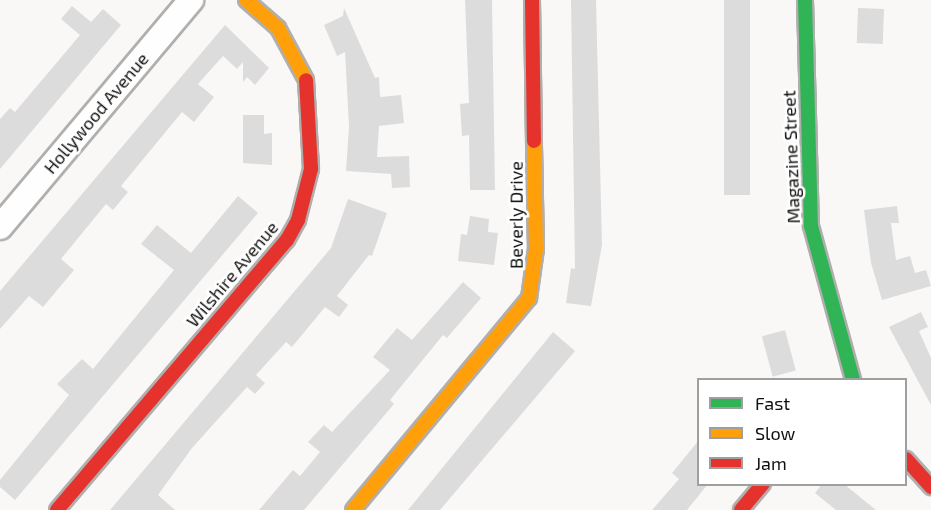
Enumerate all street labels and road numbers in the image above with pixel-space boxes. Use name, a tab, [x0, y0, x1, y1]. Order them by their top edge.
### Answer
street label: Hollywood Avenue	[39, 48, 153, 178]
street label: Magazine Street	[778, 90, 804, 224]
street label: Beverly Drive	[505, 161, 527, 269]
street label: Wilshire Avenue	[181, 217, 283, 331]

